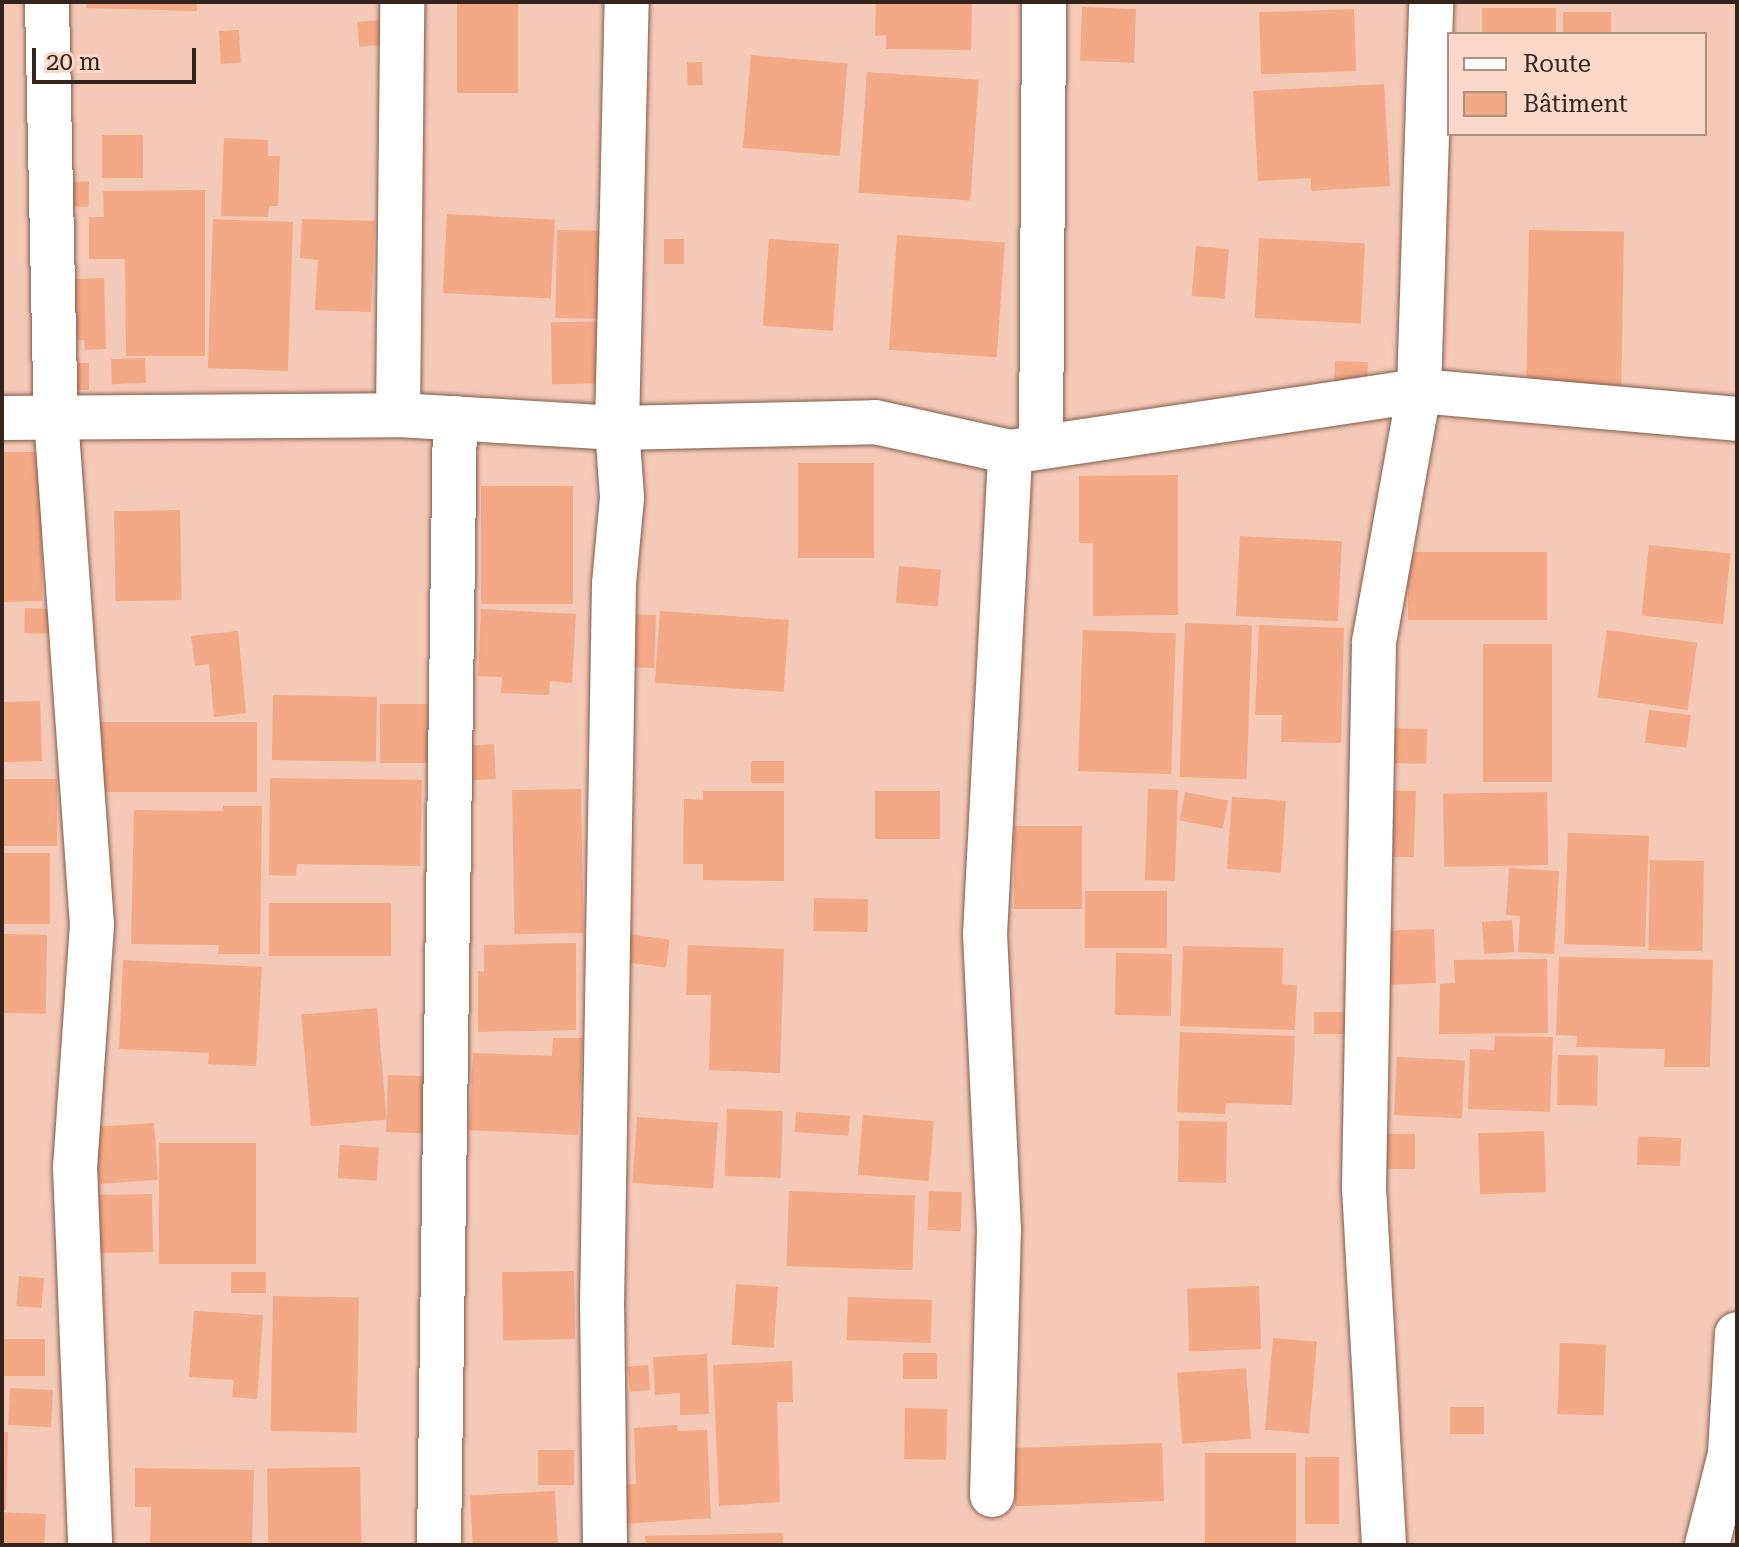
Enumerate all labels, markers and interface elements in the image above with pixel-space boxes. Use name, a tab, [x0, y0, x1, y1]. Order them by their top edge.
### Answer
scale bar	[36, 32, 200, 82]
legend	[1447, 32, 1707, 136]
text: 20 m	[46, 48, 101, 76]
text: Route	[1523, 50, 1591, 78]
text: Bâtiment	[1523, 90, 1628, 118]

